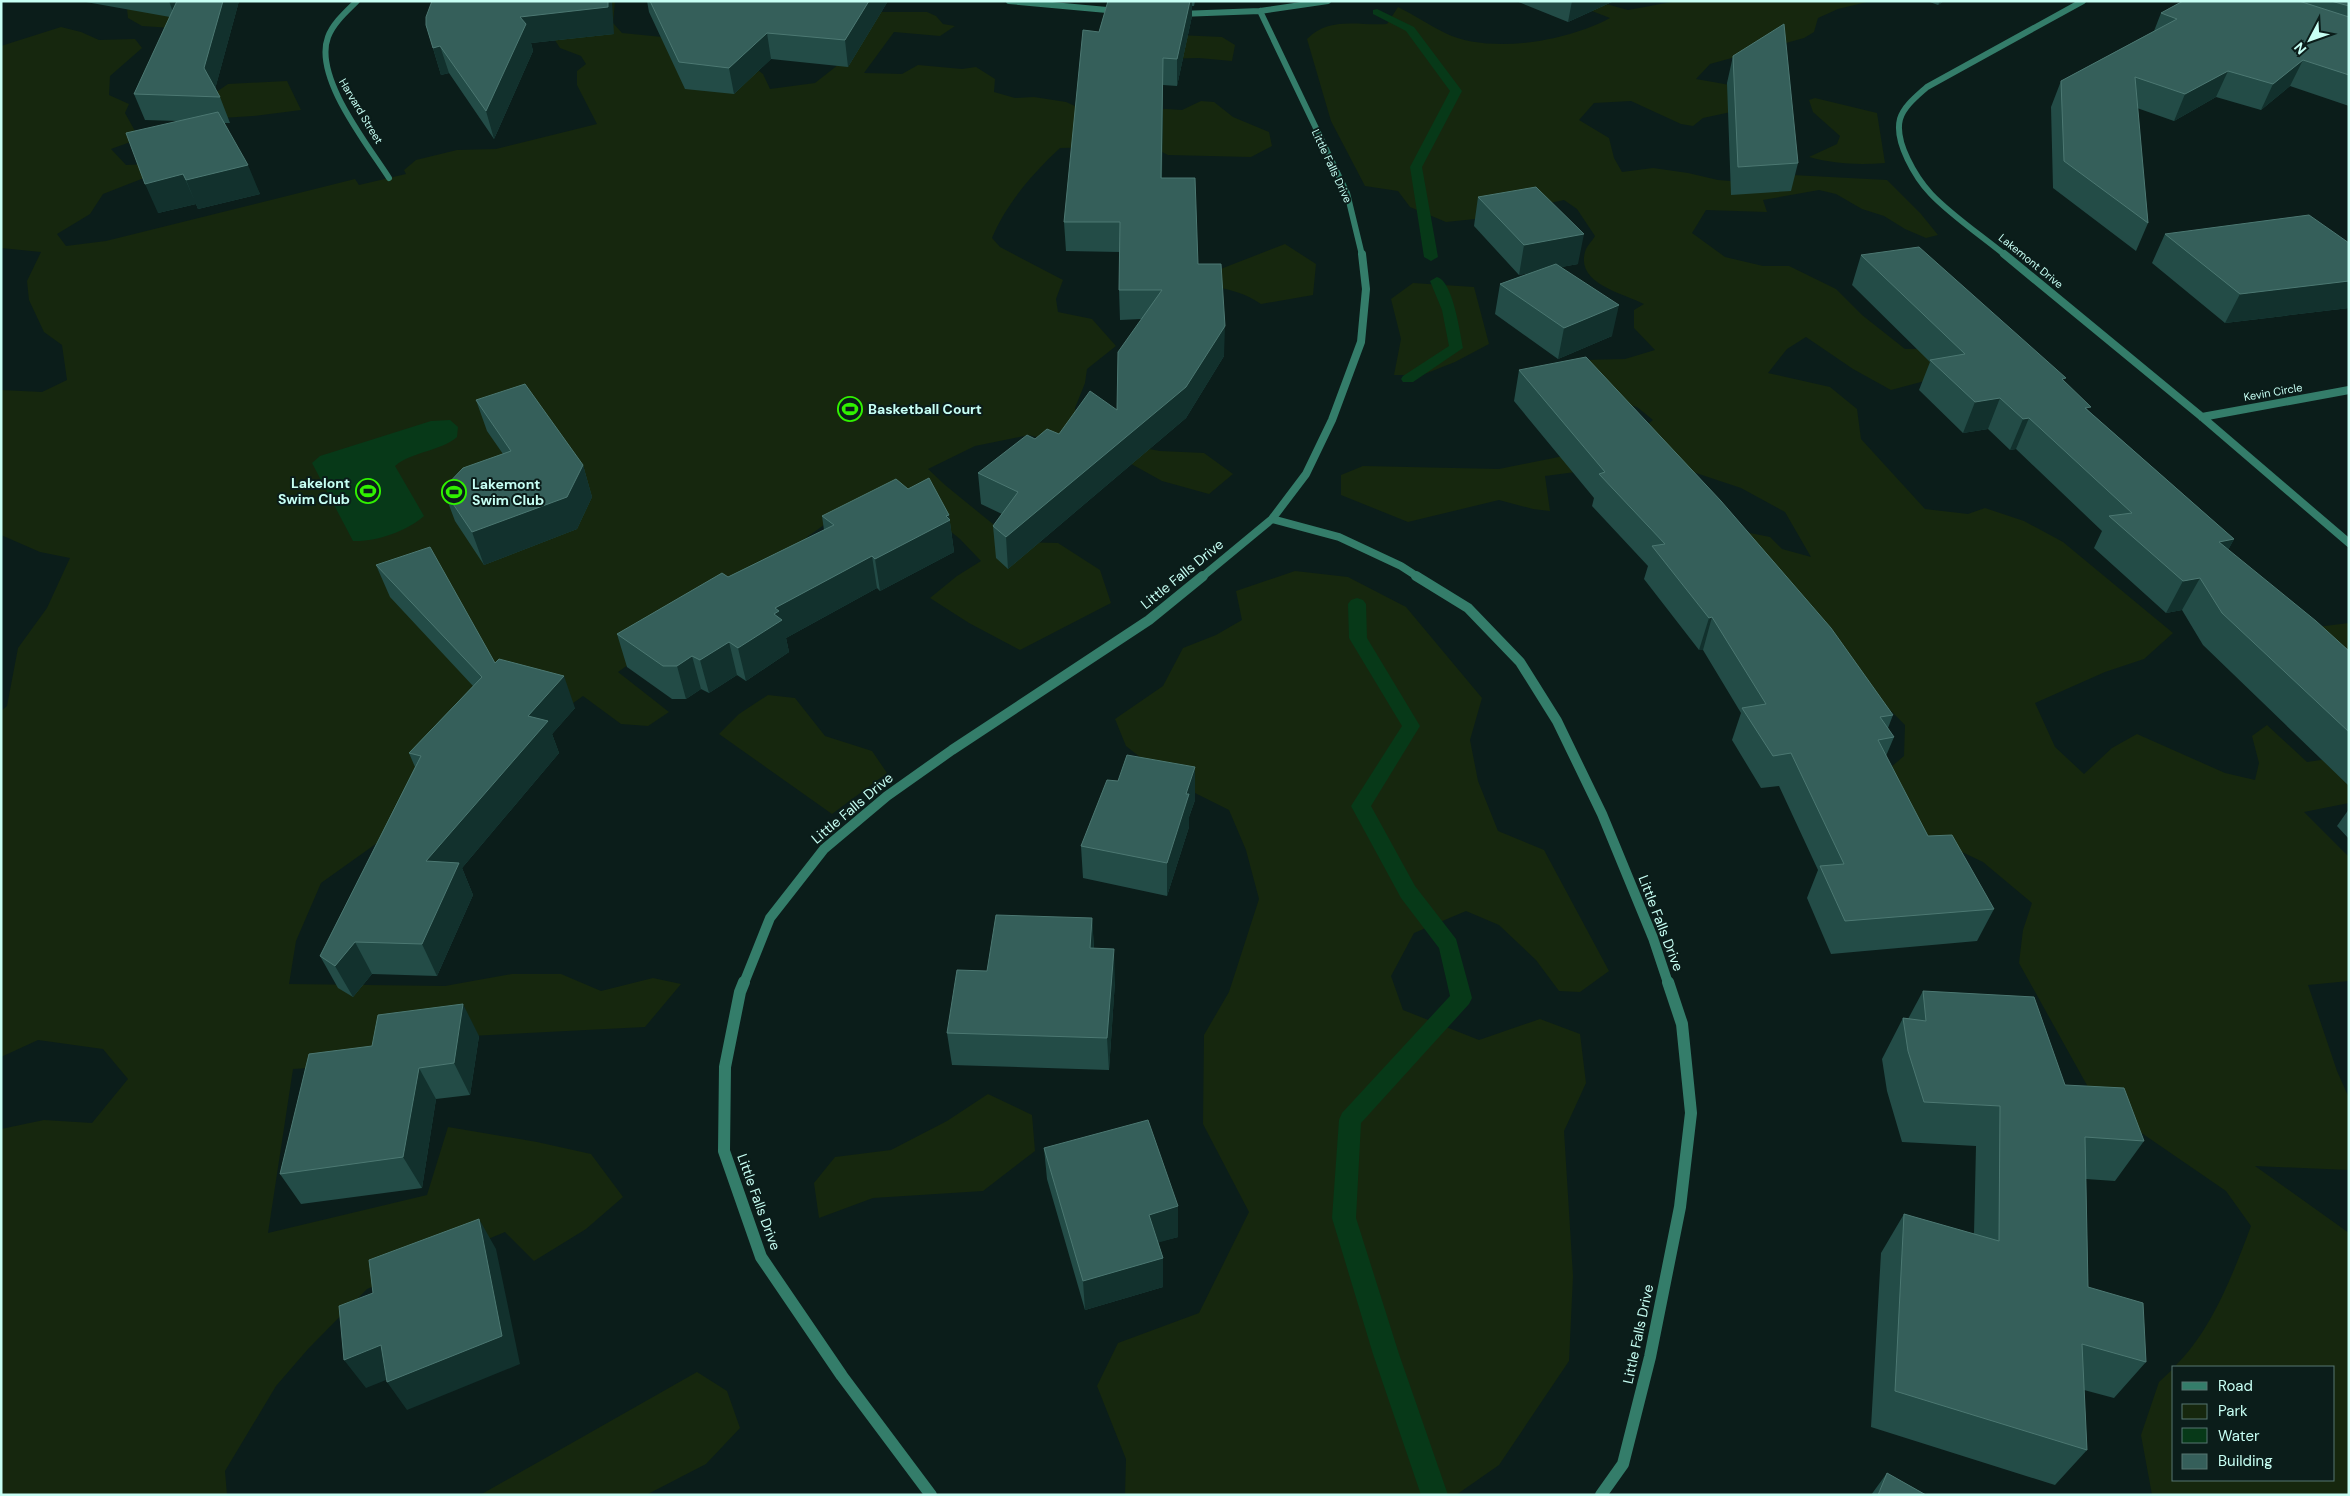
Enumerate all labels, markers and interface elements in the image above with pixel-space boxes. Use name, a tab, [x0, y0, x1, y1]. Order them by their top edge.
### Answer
north arrow	[2285, 15, 2335, 65]
text: N	[2290, 39, 2310, 58]
street label: Harvard Street	[336, 76, 386, 146]
street label: Little Falls Drive	[1309, 127, 1355, 205]
street label: Lakemont Drive	[1996, 231, 2066, 291]
street label: Kevin Circle	[2243, 380, 2303, 404]
sports icon: Basketball Court	[837, 396, 863, 422]
place label: Basketball Court	[868, 400, 982, 418]
place label: Lakelont Swim Club	[278, 474, 350, 508]
place label: Lakemont Swim Club	[472, 475, 544, 509]
sports icon: Lakelont Swim Club	[355, 478, 381, 504]
sports icon: Lakemont Swim Club	[441, 479, 467, 505]
street label: Little Falls Drive	[1137, 535, 1227, 613]
street label: Little Falls Drive	[807, 769, 897, 847]
street label: Little Falls Drive	[1634, 872, 1688, 974]
street label: Little Falls Drive	[733, 1151, 785, 1253]
street label: Little Falls Drive	[1619, 1283, 1657, 1385]
legend	[2172, 1366, 2335, 1481]
text: Road	[2218, 1376, 2253, 1396]
text: Park	[2218, 1401, 2248, 1421]
text: Water	[2218, 1426, 2260, 1446]
text: Building	[2218, 1451, 2273, 1471]

